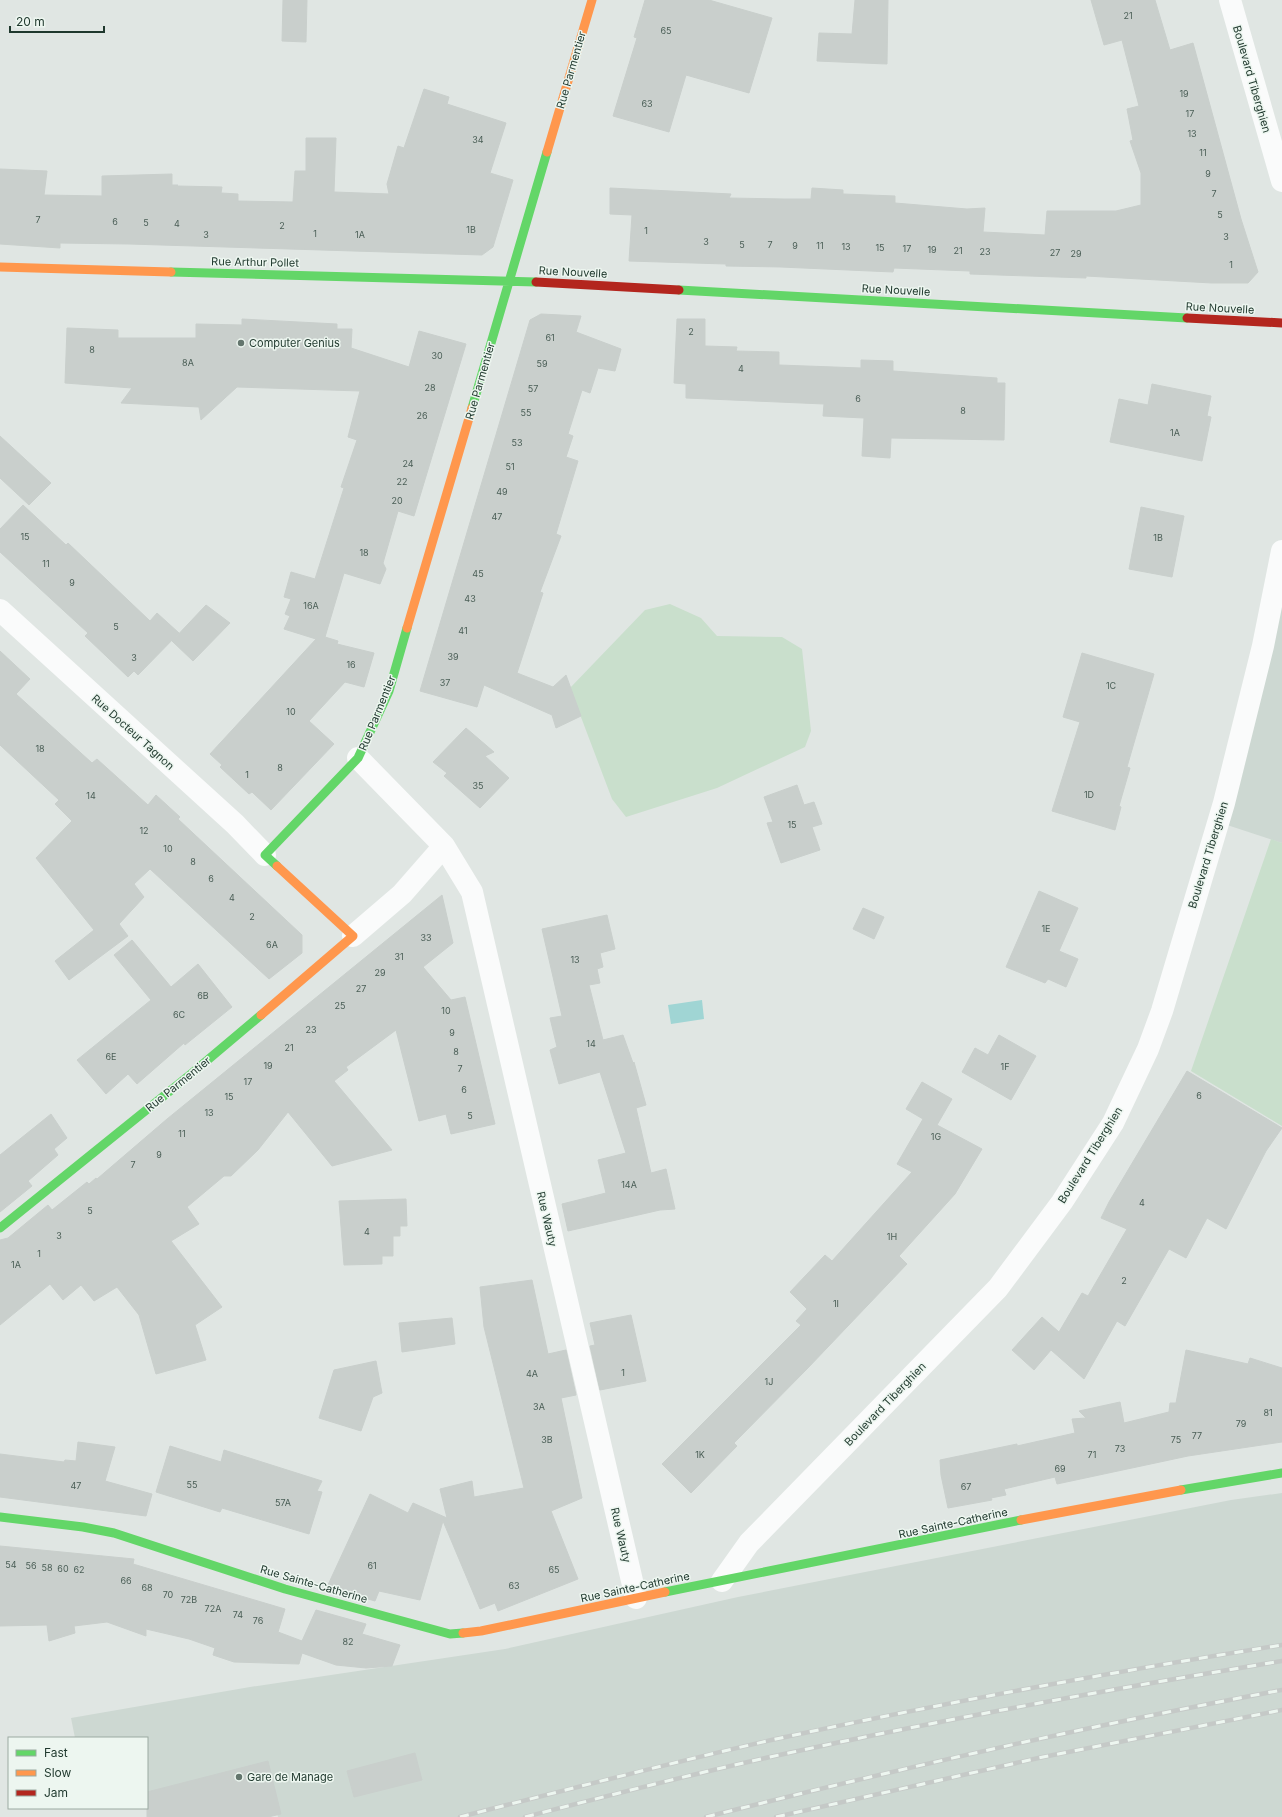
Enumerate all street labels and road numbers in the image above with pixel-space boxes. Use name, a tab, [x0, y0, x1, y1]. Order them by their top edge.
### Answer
street label: Boulevard Tiberghien	[1230, 24, 1274, 134]
street label: Rue Parmentier	[553, 30, 589, 110]
street label: Rue Arthur Pollet	[211, 254, 299, 270]
street label: Rue Nouvelle	[538, 263, 608, 281]
street label: Rue Nouvelle	[861, 281, 931, 299]
street label: Rue Nouvelle	[1185, 299, 1255, 317]
street label: Rue Parmentier	[462, 341, 498, 421]
street label: Rue Parmentier	[356, 673, 398, 753]
street label: Rue Docteur Tagnon	[89, 691, 177, 773]
street label: Boulevard Tiberghien	[1185, 800, 1231, 910]
street label: Rue Parmentier	[143, 1053, 213, 1115]
street label: Boulevard Tiberghien	[1055, 1104, 1125, 1206]
street label: Rue Wauty	[534, 1190, 560, 1248]
street label: Boulevard Tiberghien	[841, 1359, 929, 1449]
street label: Rue Sainte-Catherine	[897, 1505, 1009, 1541]
street label: Rue Wauty	[608, 1506, 634, 1564]
street label: Rue Sainte-Catherine	[259, 1562, 369, 1606]
street label: Rue Sainte-Catherine	[579, 1569, 691, 1605]

